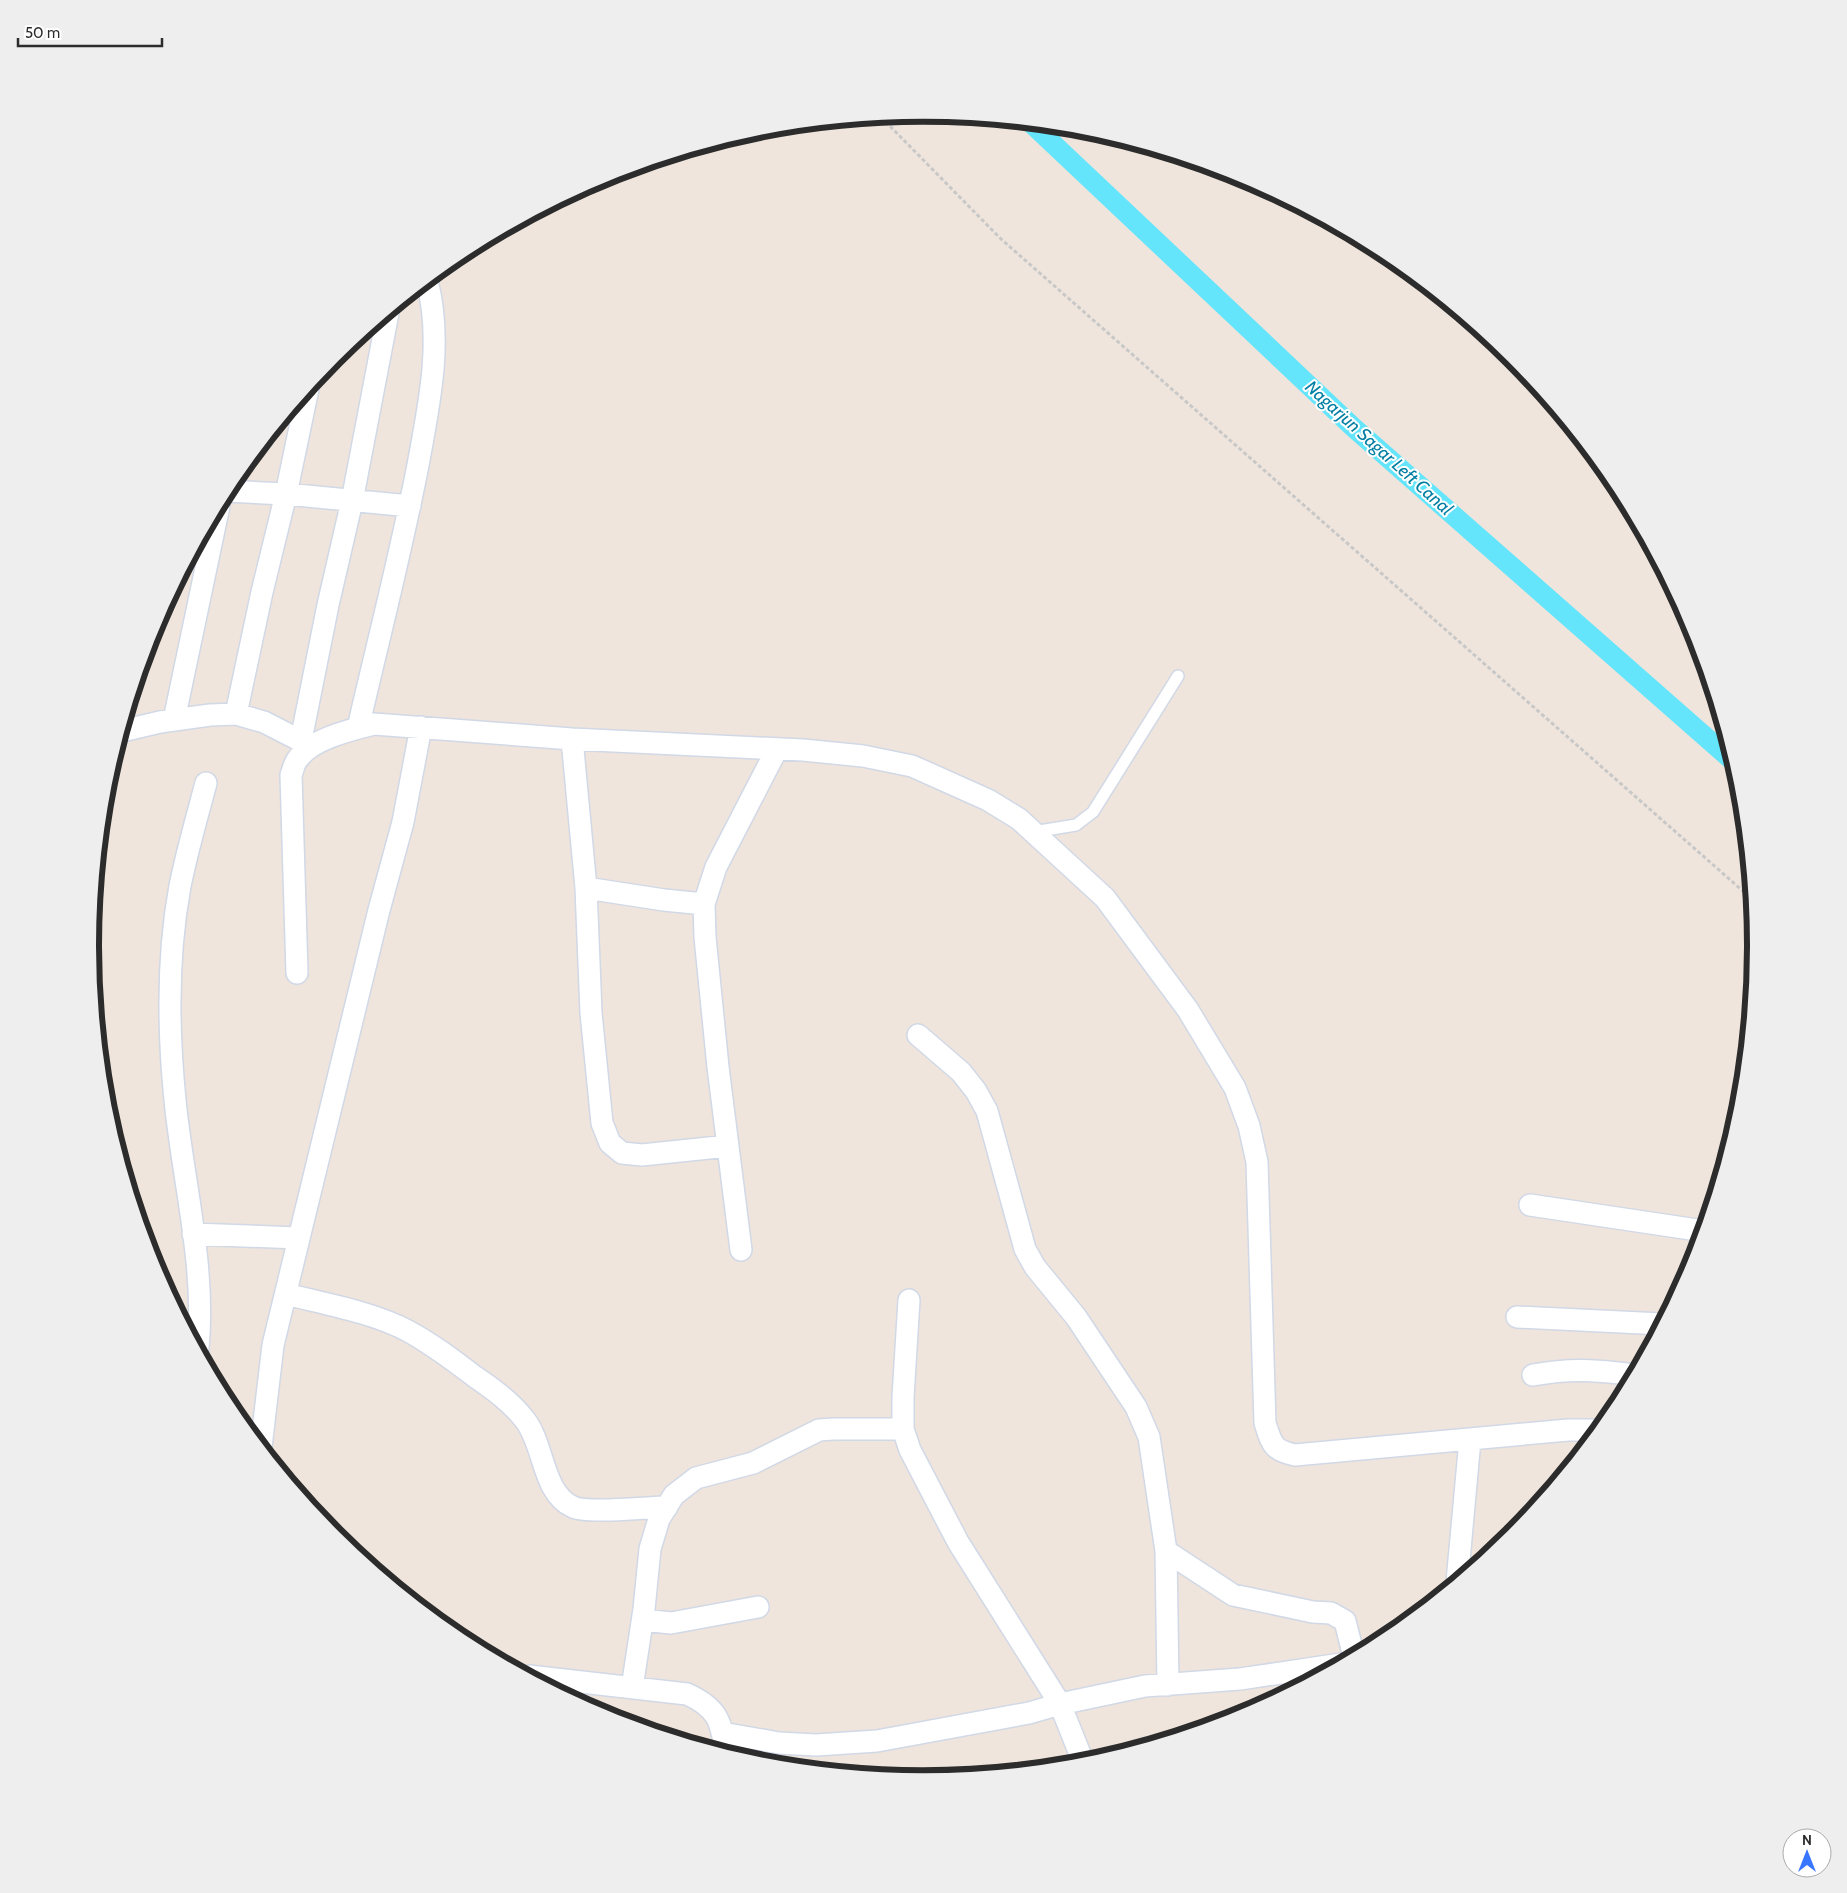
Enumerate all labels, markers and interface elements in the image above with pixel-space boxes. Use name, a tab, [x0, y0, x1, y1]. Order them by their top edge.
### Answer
scale bar	[18, 15, 161, 47]
text: 50 m	[25, 24, 60, 42]
water label: Nagarjun Sagar Left Canal	[1301, 376, 1458, 521]
north arrow	[1782, 1828, 1832, 1878]
text: N	[1802, 1831, 1812, 1849]

